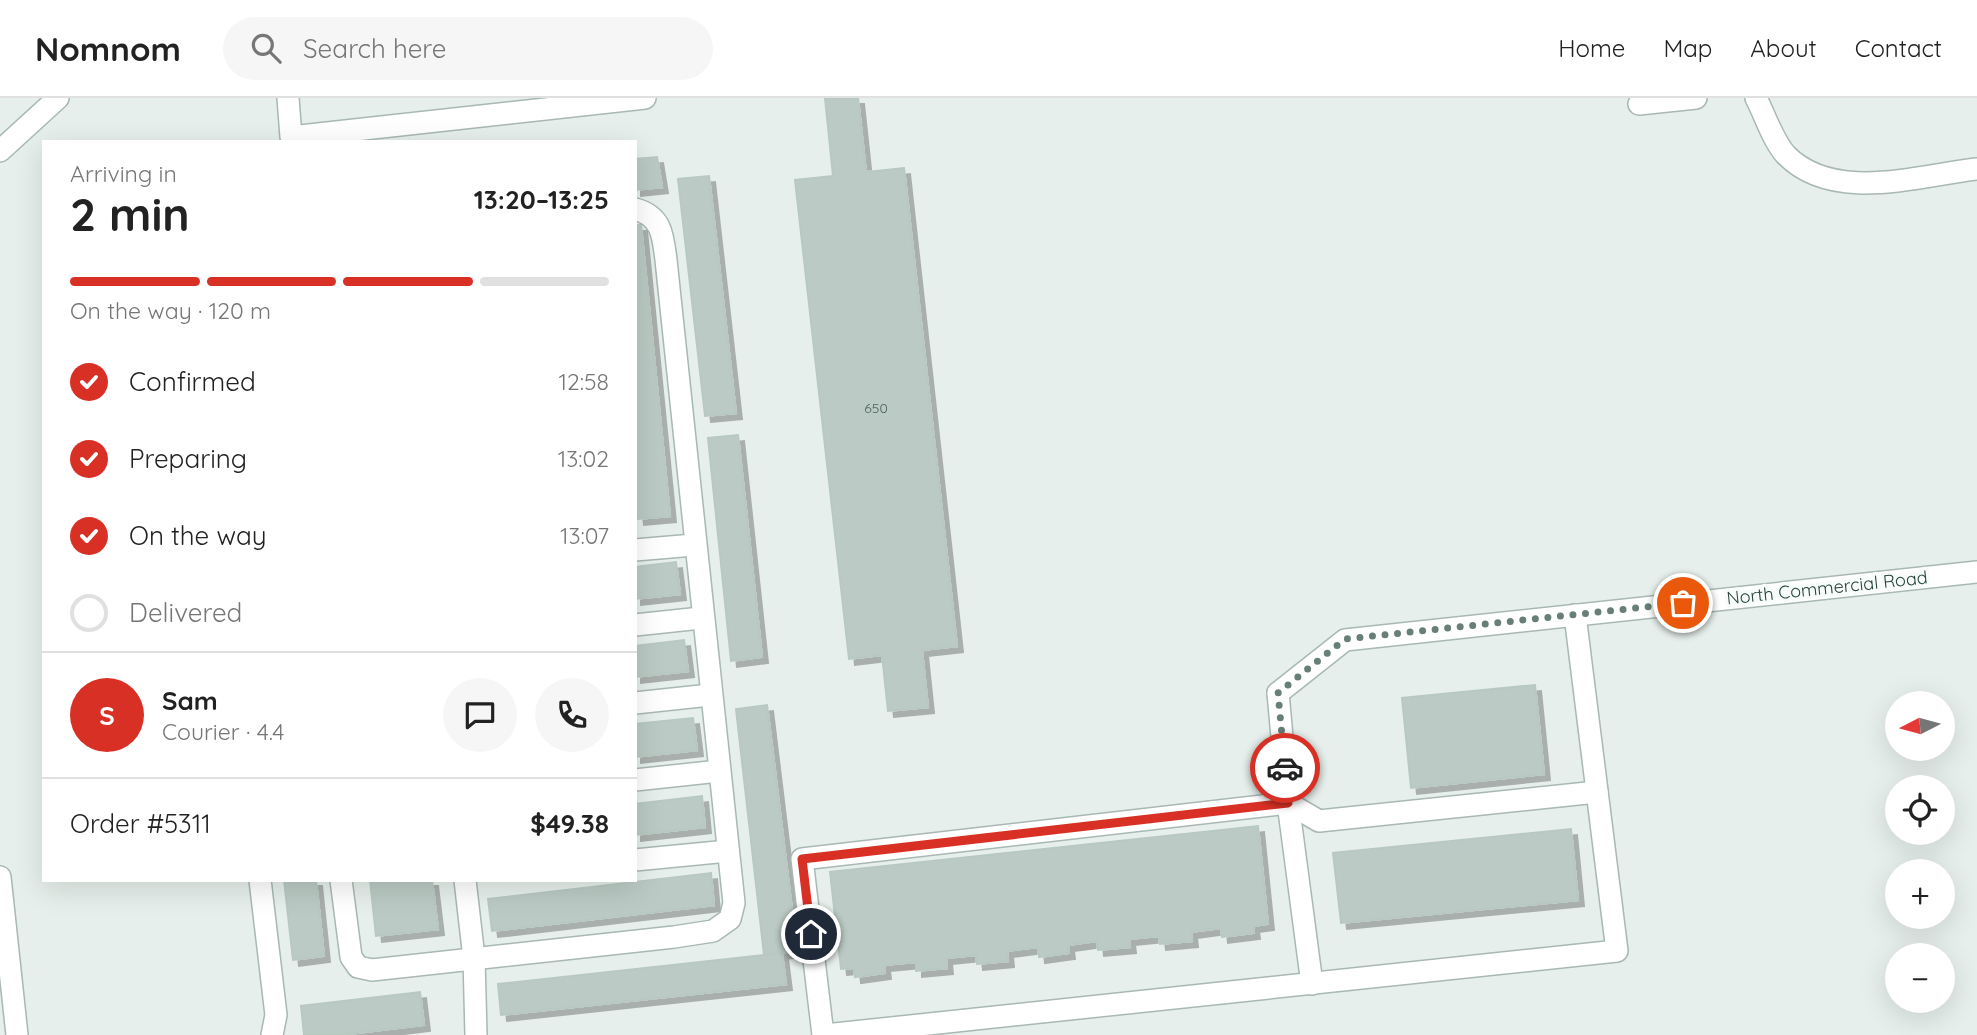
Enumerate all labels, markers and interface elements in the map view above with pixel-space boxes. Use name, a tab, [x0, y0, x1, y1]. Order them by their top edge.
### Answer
search box	[223, 17, 713, 80]
text: Nomnom	[35, 28, 181, 69]
icon: search	[247, 29, 285, 67]
text: Search here	[303, 32, 447, 65]
text: Home	[1558, 33, 1625, 63]
text: Map	[1663, 33, 1712, 63]
text: About	[1750, 33, 1817, 63]
text: Contact	[1855, 33, 1942, 63]
text: Arriving in	[70, 159, 177, 188]
text: 13:20–13:25	[474, 183, 609, 216]
text: 2 min	[70, 185, 190, 243]
text: On the way · 120 m	[70, 296, 271, 325]
icon: check	[70, 363, 108, 401]
text: Confirmed	[129, 365, 256, 398]
text: 12:58	[558, 367, 609, 396]
house number: 650	[864, 399, 888, 417]
icon: check	[70, 440, 108, 478]
text: Preparing	[129, 442, 247, 475]
text: 13:02	[558, 444, 609, 473]
icon: check	[70, 517, 108, 555]
text: On the way	[129, 519, 267, 552]
text: 13:07	[560, 521, 609, 550]
street label: North Commercial Road	[1725, 566, 1929, 610]
pin	[1653, 573, 1713, 633]
icon: bag	[1664, 584, 1702, 622]
text: Delivered	[129, 596, 242, 629]
button: chat	[443, 678, 517, 752]
button: phone	[535, 678, 609, 752]
text: Sam	[162, 684, 218, 717]
north arrow	[1885, 691, 1955, 761]
map controls	[1885, 691, 1955, 1013]
text: S	[99, 699, 115, 732]
text: Courier · 4.4	[162, 717, 284, 746]
courier	[1250, 733, 1320, 803]
icon: car	[1266, 749, 1304, 787]
button: locate	[1885, 775, 1955, 845]
text: Order #5311	[70, 807, 211, 840]
text: $49.38	[530, 807, 609, 840]
button: +	[1885, 859, 1955, 929]
pin	[781, 904, 841, 964]
icon: home	[792, 915, 830, 953]
button: −	[1885, 943, 1955, 1013]

